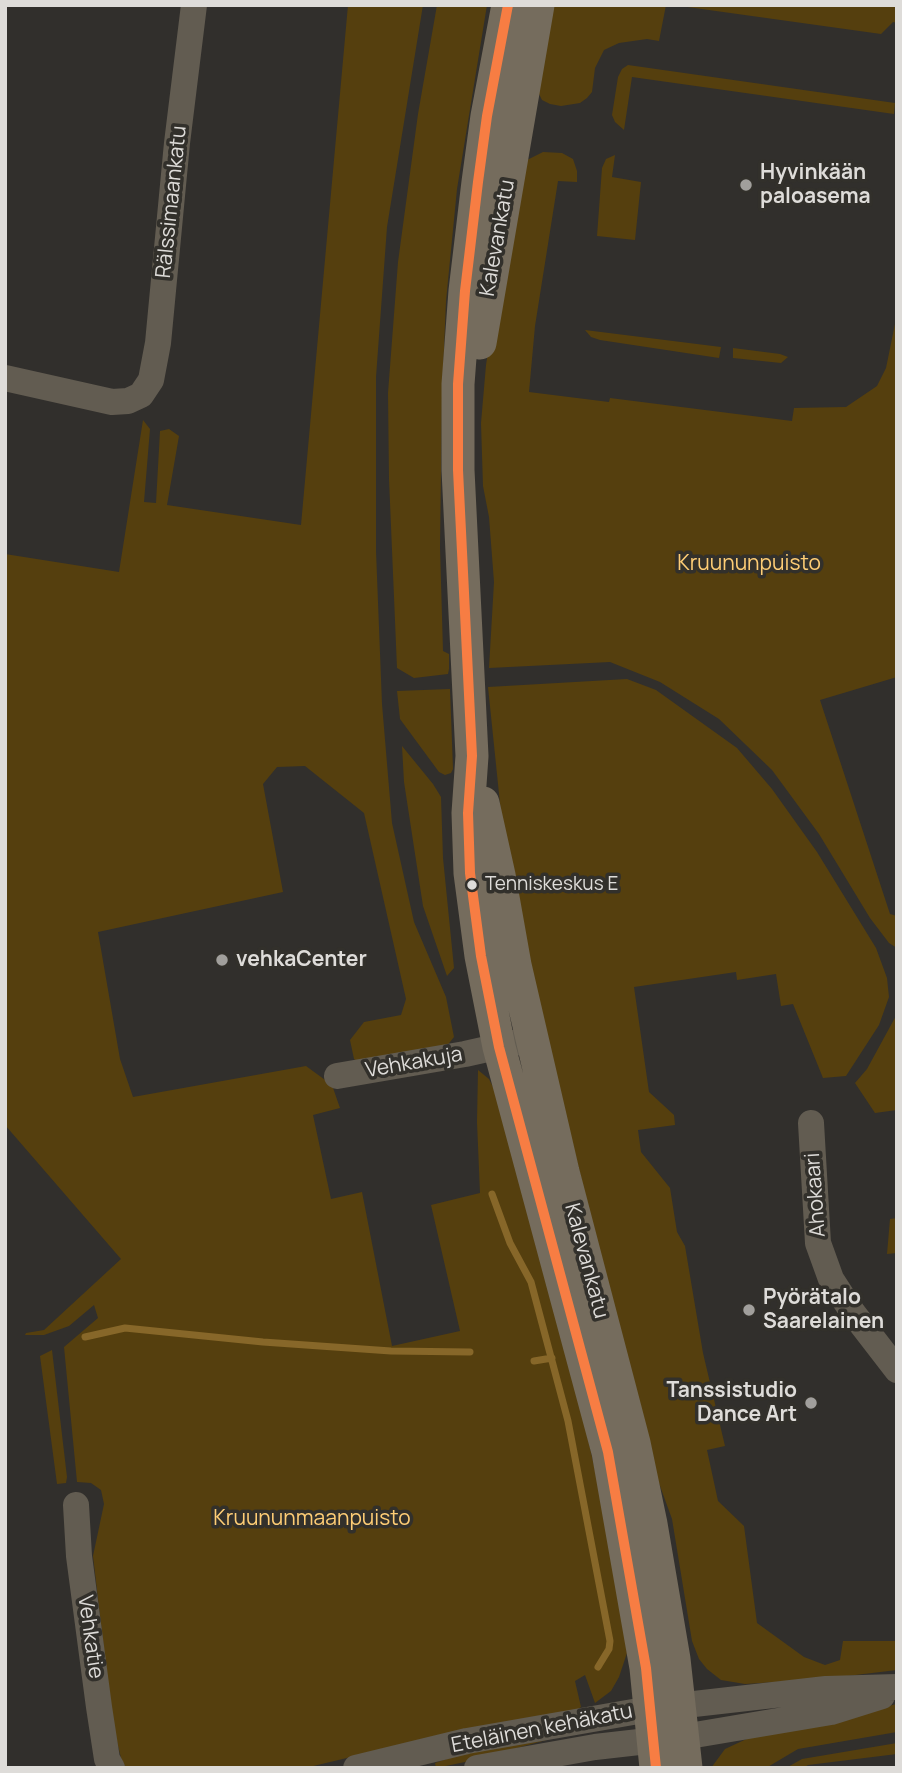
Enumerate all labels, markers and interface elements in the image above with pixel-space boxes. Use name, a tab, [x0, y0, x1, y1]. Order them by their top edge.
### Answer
street label: Rälssimaankatu	[151, 124, 193, 280]
place label: Hyvinkään paloasema	[760, 160, 871, 210]
marker: Hyvinkään paloasema	[738, 177, 754, 193]
street label: Kalevankatu	[475, 178, 521, 298]
park label: Kruununpuisto	[677, 551, 821, 577]
place label: Tenniskeskus E	[485, 874, 618, 896]
marker: Tenniskeskus E	[465, 878, 479, 892]
place label: vehkaCenter	[236, 947, 367, 973]
marker: vehkaCenter	[214, 952, 230, 968]
street label: Vehkakuja	[364, 1042, 464, 1084]
street label: Ahokaari	[800, 1152, 832, 1238]
street label: Kalevankatu	[559, 1201, 613, 1321]
place label: Pyörätalo Saarelainen	[763, 1285, 884, 1335]
marker: Pyörätalo Saarelainen	[741, 1302, 757, 1318]
place label: Tanssistudio Dance Art	[666, 1378, 797, 1428]
marker: Tanssistudio Dance Art	[803, 1395, 819, 1411]
park label: Kruununmaanpuisto	[213, 1506, 411, 1532]
street label: Vehkatie	[72, 1594, 108, 1680]
street label: Eteläinen kehäkatu	[449, 1699, 635, 1759]

